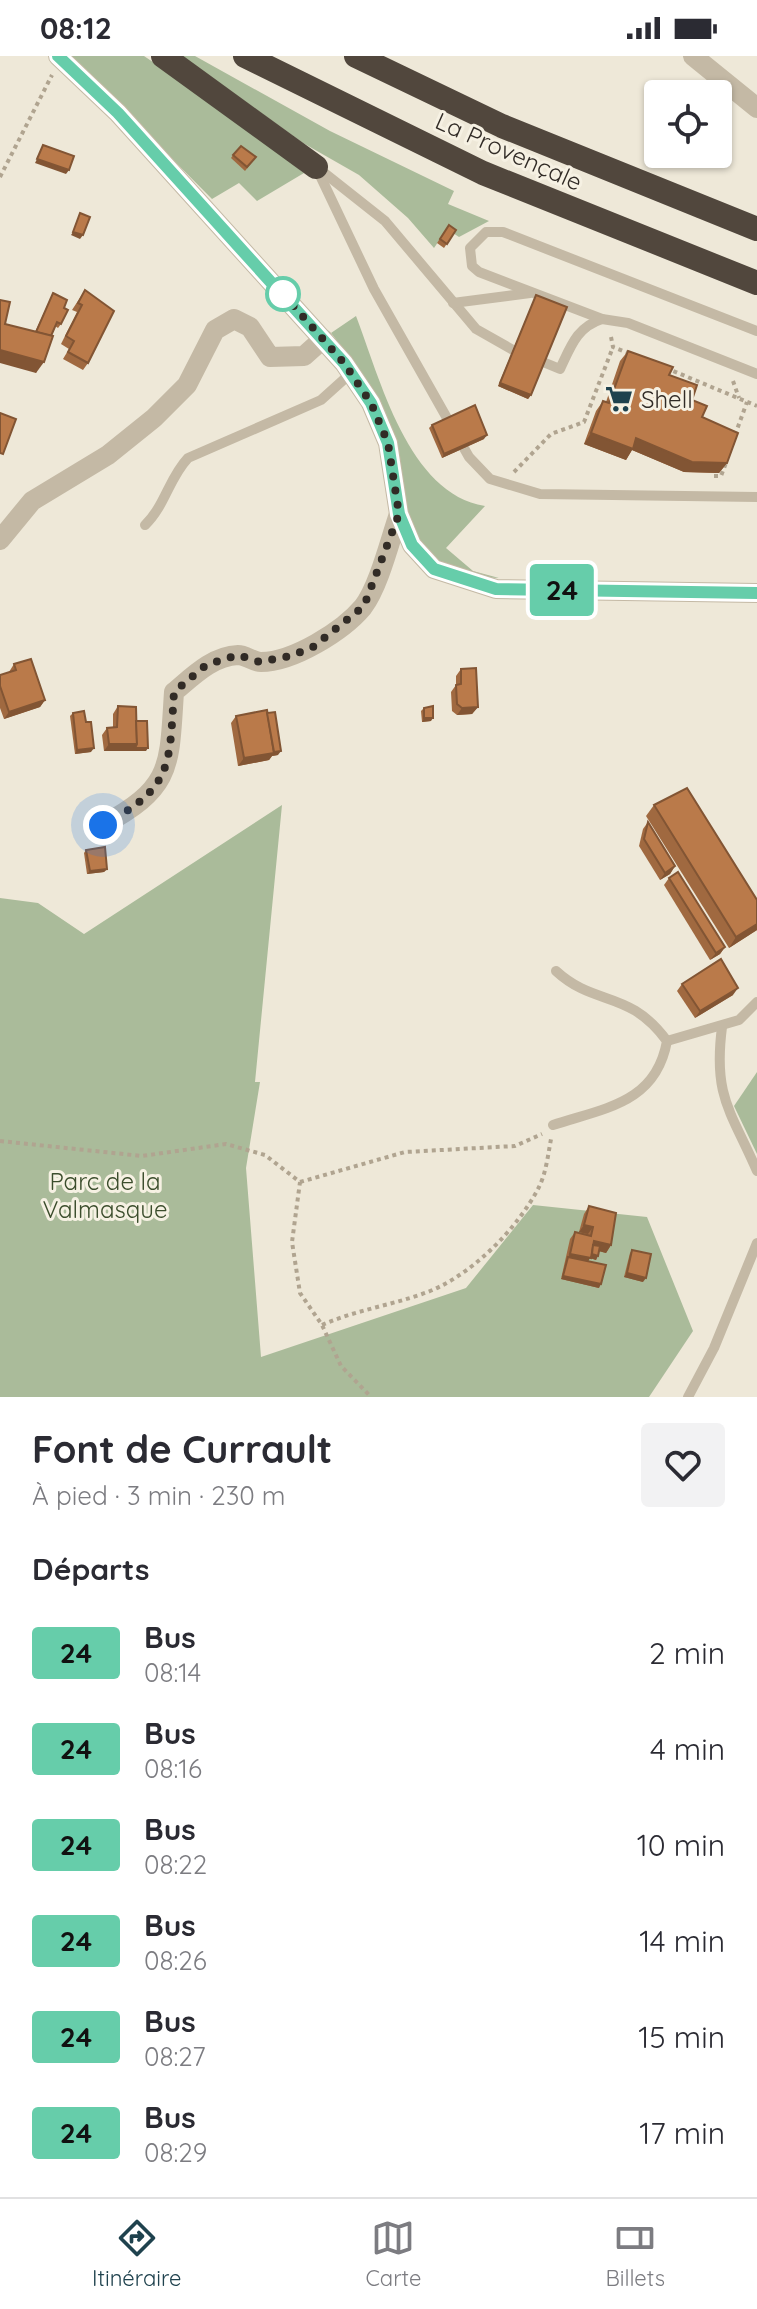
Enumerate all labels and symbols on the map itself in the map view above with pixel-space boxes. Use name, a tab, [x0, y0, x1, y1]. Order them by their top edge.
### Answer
street label: La Provençale	[431, 105, 587, 197]
unlabelled marker	[266, 277, 300, 311]
supermarket icon: Shell	[604, 384, 634, 414]
place label: Shell	[641, 384, 693, 414]
line badge: 24	[526, 564, 598, 616]
your location	[83, 805, 123, 845]
park label: Parc de la Valmasque	[42, 1166, 168, 1224]

